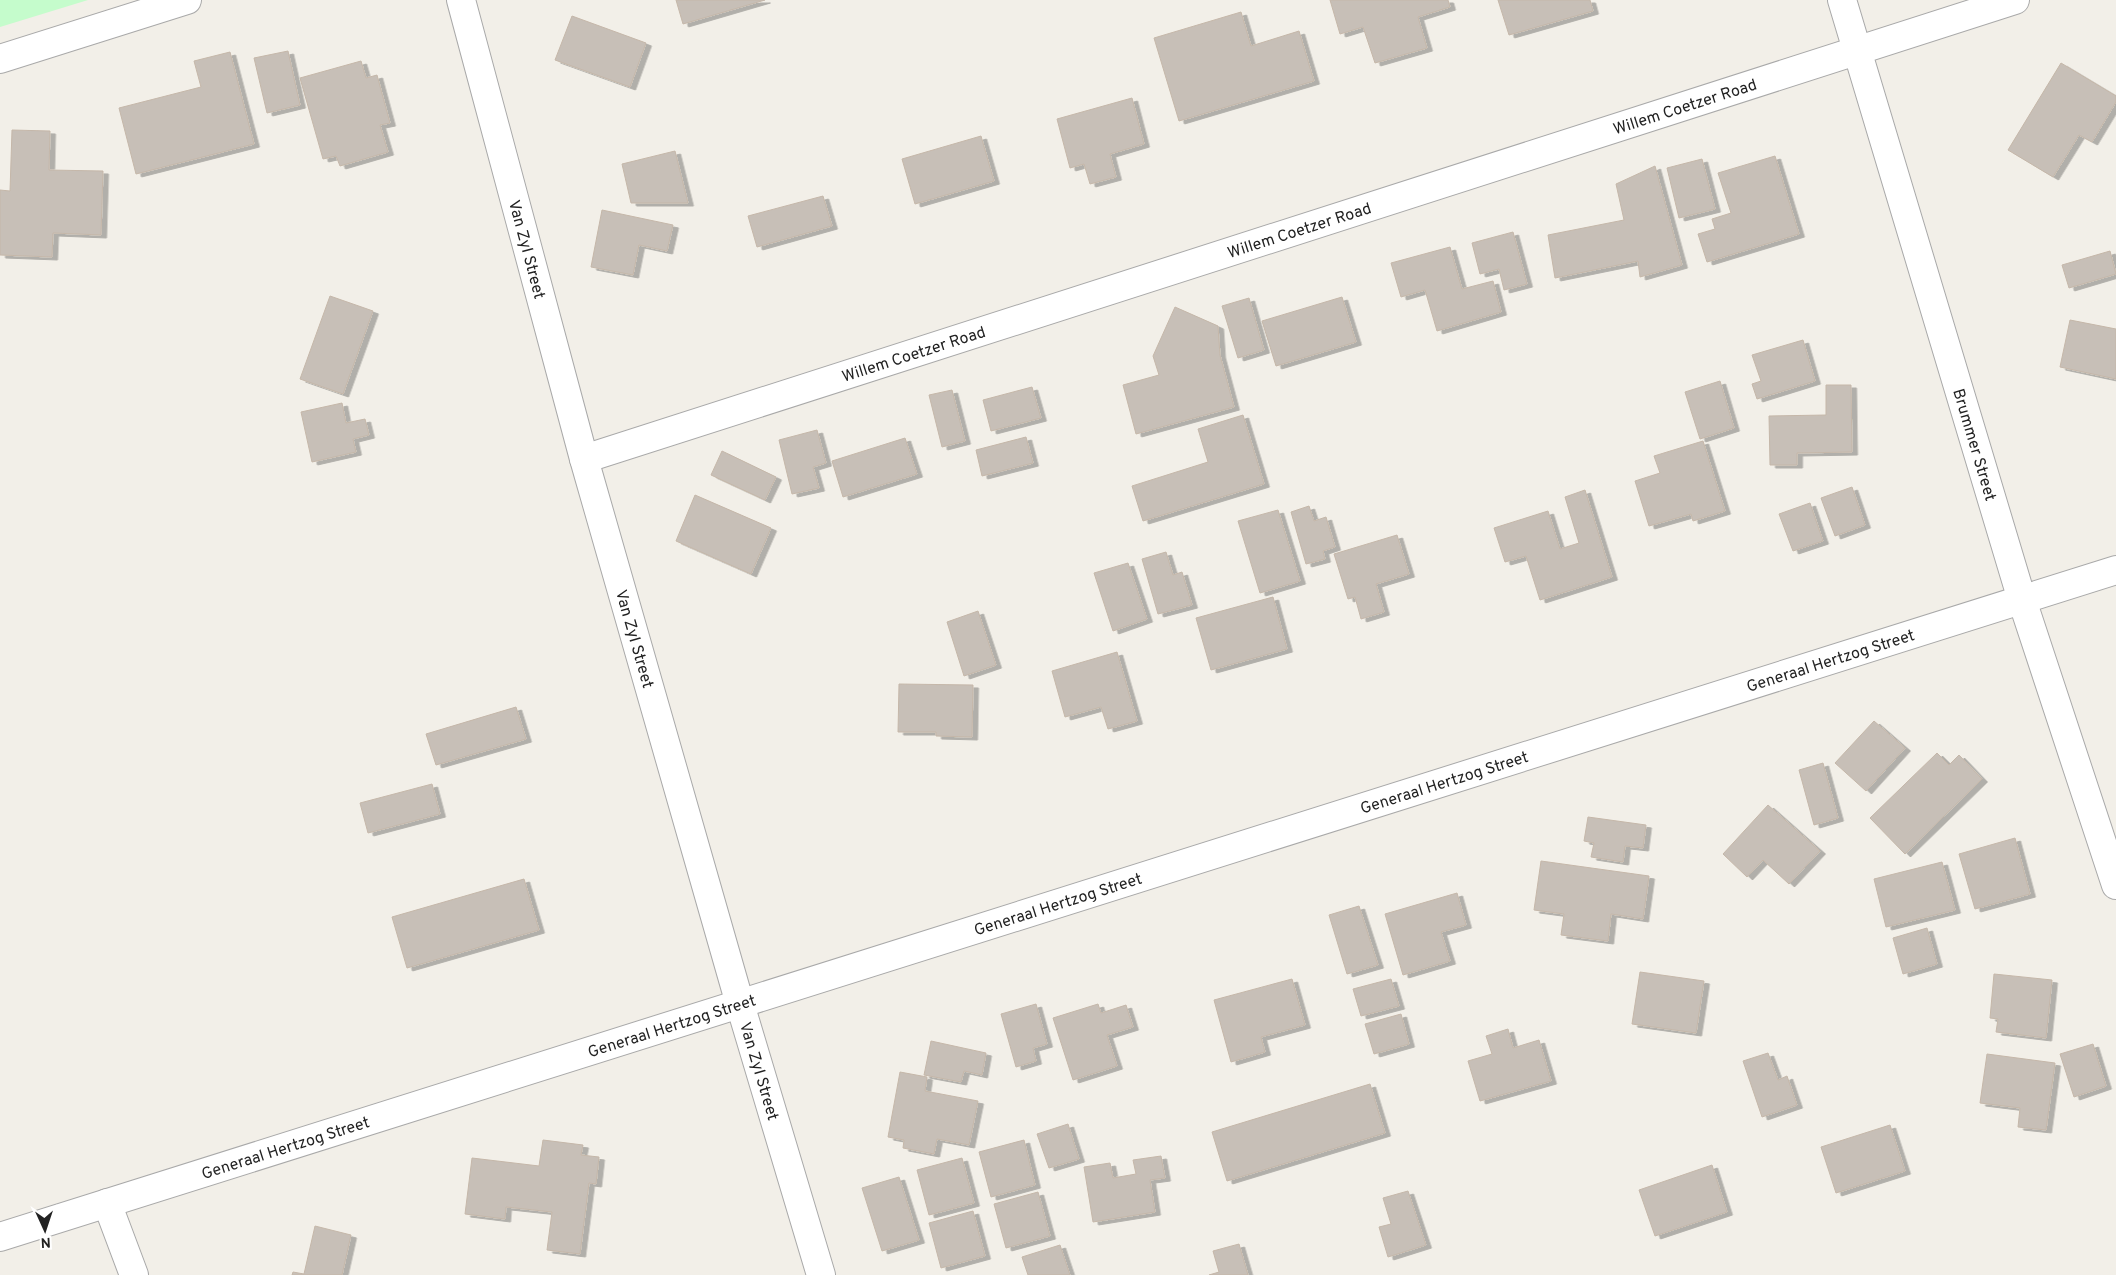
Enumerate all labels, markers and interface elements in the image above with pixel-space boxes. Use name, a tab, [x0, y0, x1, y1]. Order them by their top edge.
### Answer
street label: Willem Coetzer Road	[1611, 75, 1760, 140]
street label: Van Zyl Street	[503, 198, 549, 301]
street label: Willem Coetzer Road	[1225, 199, 1374, 264]
street label: Willem Coetzer Road	[840, 323, 988, 388]
street label: Brummer Street	[1947, 386, 2000, 504]
street label: Van Zyl Street	[610, 588, 657, 691]
street label: Generaal Hertzog Street	[1744, 626, 1917, 698]
street label: Generaal Hertzog Street	[1358, 748, 1531, 820]
street label: Generaal Hertzog Street	[972, 870, 1145, 941]
street label: Generaal Hertzog Street	[586, 991, 758, 1063]
street label: Van Zyl Street	[734, 1020, 782, 1123]
street label: Generaal Hertzog Street	[199, 1113, 372, 1185]
north arrow	[20, 1205, 70, 1255]
text: N	[40, 1233, 51, 1250]

